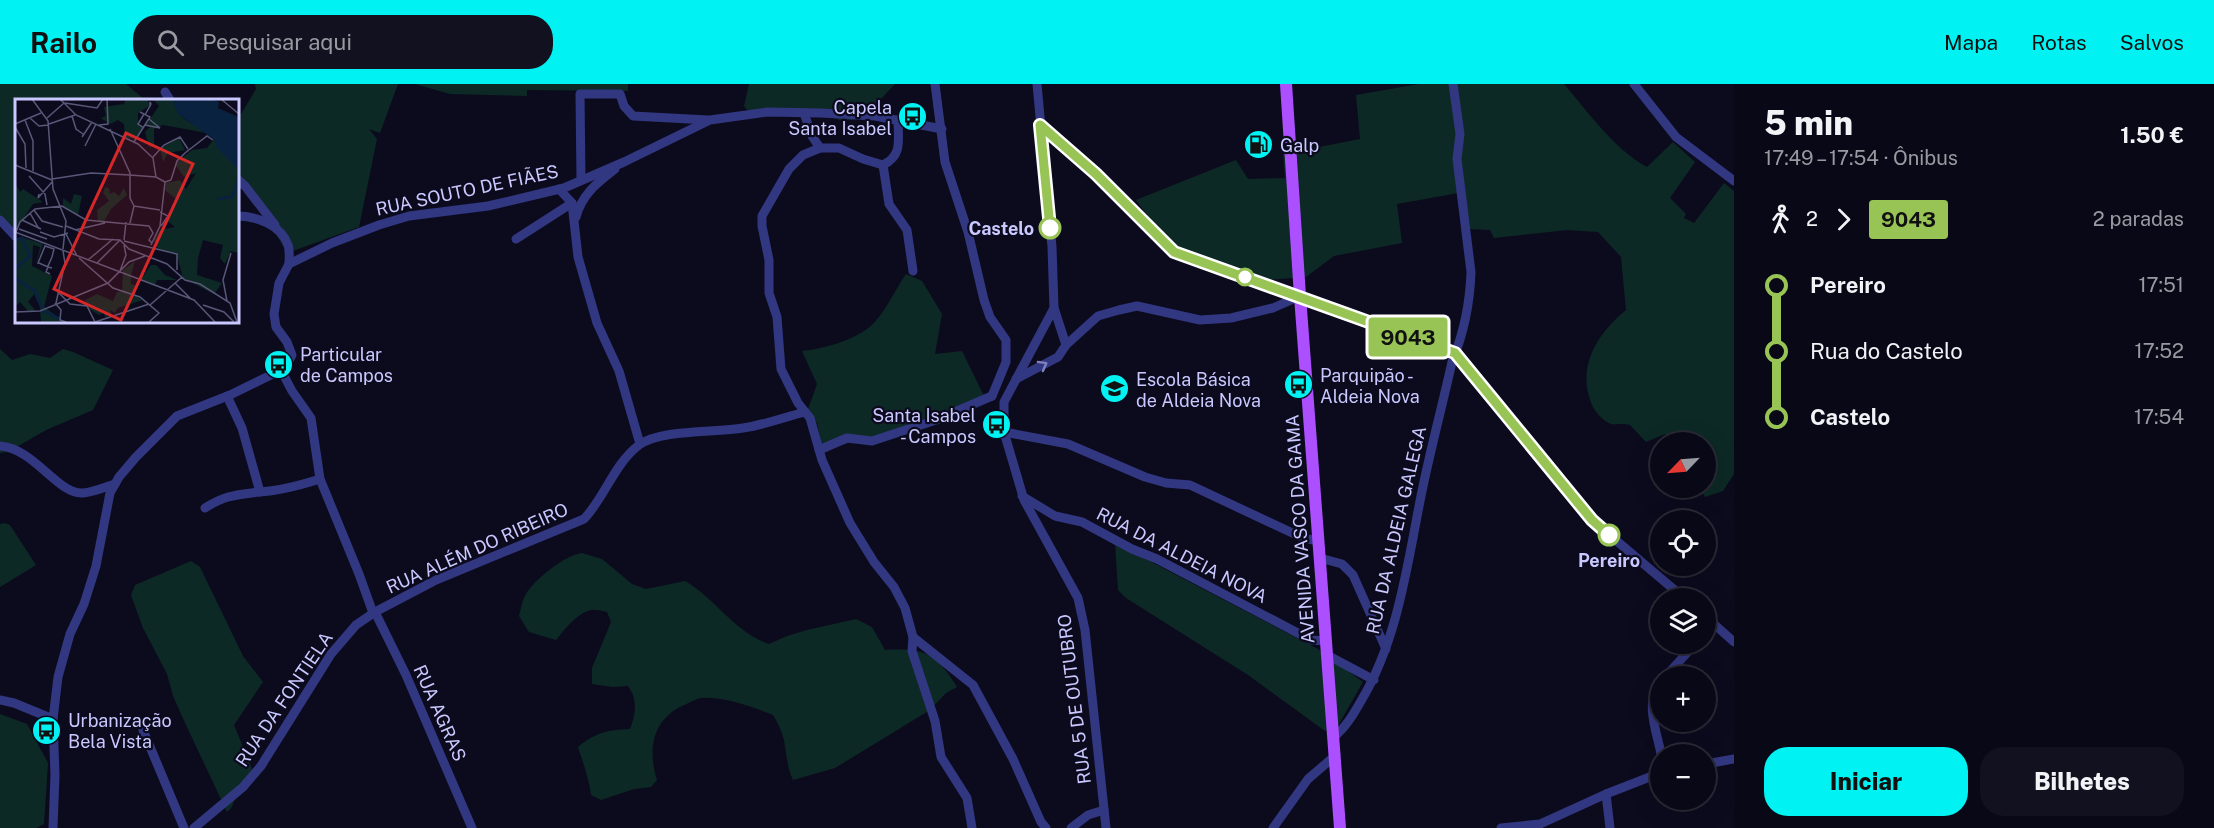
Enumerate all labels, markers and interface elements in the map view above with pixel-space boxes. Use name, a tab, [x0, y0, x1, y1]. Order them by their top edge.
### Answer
search box	[133, 15, 553, 69]
text: Railo	[30, 26, 97, 59]
icon: search	[154, 26, 187, 59]
text: Pesquisar aqui	[202, 29, 352, 55]
text: Mapa	[1944, 30, 1998, 55]
text: Rotas	[2031, 30, 2087, 55]
text: Salvos	[2120, 30, 2184, 55]
place label: Capela Santa Isabel	[788, 97, 892, 139]
inset map	[15, 99, 238, 322]
bus stop icon: Capela Santa Isabel	[897, 101, 929, 133]
text: 5 min	[1764, 104, 1853, 142]
text: 1.50 €	[2120, 122, 2184, 148]
fuel station icon: Galp	[1243, 129, 1275, 161]
place label: Galp	[1280, 135, 1319, 156]
text: 17:49 – 17:54 · Ônibus	[1764, 146, 1958, 170]
street label: RUA SOUTO DE FIÃES	[373, 159, 560, 220]
icon: walk	[1764, 203, 1797, 236]
icon: forward	[1827, 203, 1860, 236]
text: 2	[1806, 207, 1818, 231]
text: 9043	[1881, 207, 1936, 232]
text: 2 paradas	[2093, 207, 2184, 231]
marker: Castelo	[1039, 217, 1061, 239]
place label: Castelo	[968, 218, 1034, 239]
unlabelled marker	[1236, 268, 1254, 286]
text: Pereiro	[1810, 272, 1886, 298]
text: 17:51	[2138, 273, 2184, 297]
line badge: 9043	[1366, 318, 1450, 356]
text: 9043	[1381, 325, 1435, 350]
text: Rua do Castelo	[1810, 338, 1963, 364]
text: 17:52	[2135, 339, 2184, 363]
place label: Particular de Campos	[300, 344, 393, 386]
bus stop icon: Particular de Campos	[263, 348, 295, 380]
one-way arrow	[1037, 361, 1047, 372]
place label: Parquipão - Aldeia Nova	[1320, 365, 1420, 407]
place label: Escola Básica de Aldeia Nova	[1136, 369, 1261, 411]
bus stop icon: Parquipão - Aldeia Nova	[1283, 369, 1315, 401]
school or university icon: Escola Básica de Aldeia Nova	[1099, 373, 1131, 405]
text: Castelo	[1810, 404, 1890, 430]
place label: Santa Isabel - Campos	[872, 405, 976, 447]
text: 17:54	[2134, 405, 2184, 429]
bus stop icon: Santa Isabel - Campos	[981, 409, 1013, 441]
street label: AVENIDA VASCO DA GAMA	[1281, 413, 1318, 644]
street label: RUA DA ALDEIA GALEGA	[1362, 424, 1430, 636]
north arrow	[1650, 432, 1716, 498]
map controls	[1650, 432, 1716, 810]
street label: RUA ALÉM DO RIBEIRO	[382, 497, 571, 598]
street label: RUA DA ALDEIA NOVA	[1093, 503, 1271, 607]
button: locate	[1650, 510, 1716, 576]
marker: Pereiro	[1598, 524, 1620, 546]
place label: Pereiro	[1578, 550, 1640, 571]
button: layers	[1650, 588, 1716, 654]
street label: RUA 5 DE OUTUBRO	[1053, 613, 1095, 785]
street label: RUA DA FONTIELA	[231, 627, 337, 770]
street label: RUA AGRAS	[409, 662, 471, 764]
button: +	[1650, 666, 1716, 732]
place label: Urbanização Bela Vista	[68, 710, 172, 752]
bus stop icon: Urbanização Bela Vista	[31, 714, 63, 746]
button: −	[1650, 744, 1716, 810]
button: Iniciar	[1764, 747, 1968, 816]
button: Bilhetes	[1980, 747, 2184, 816]

